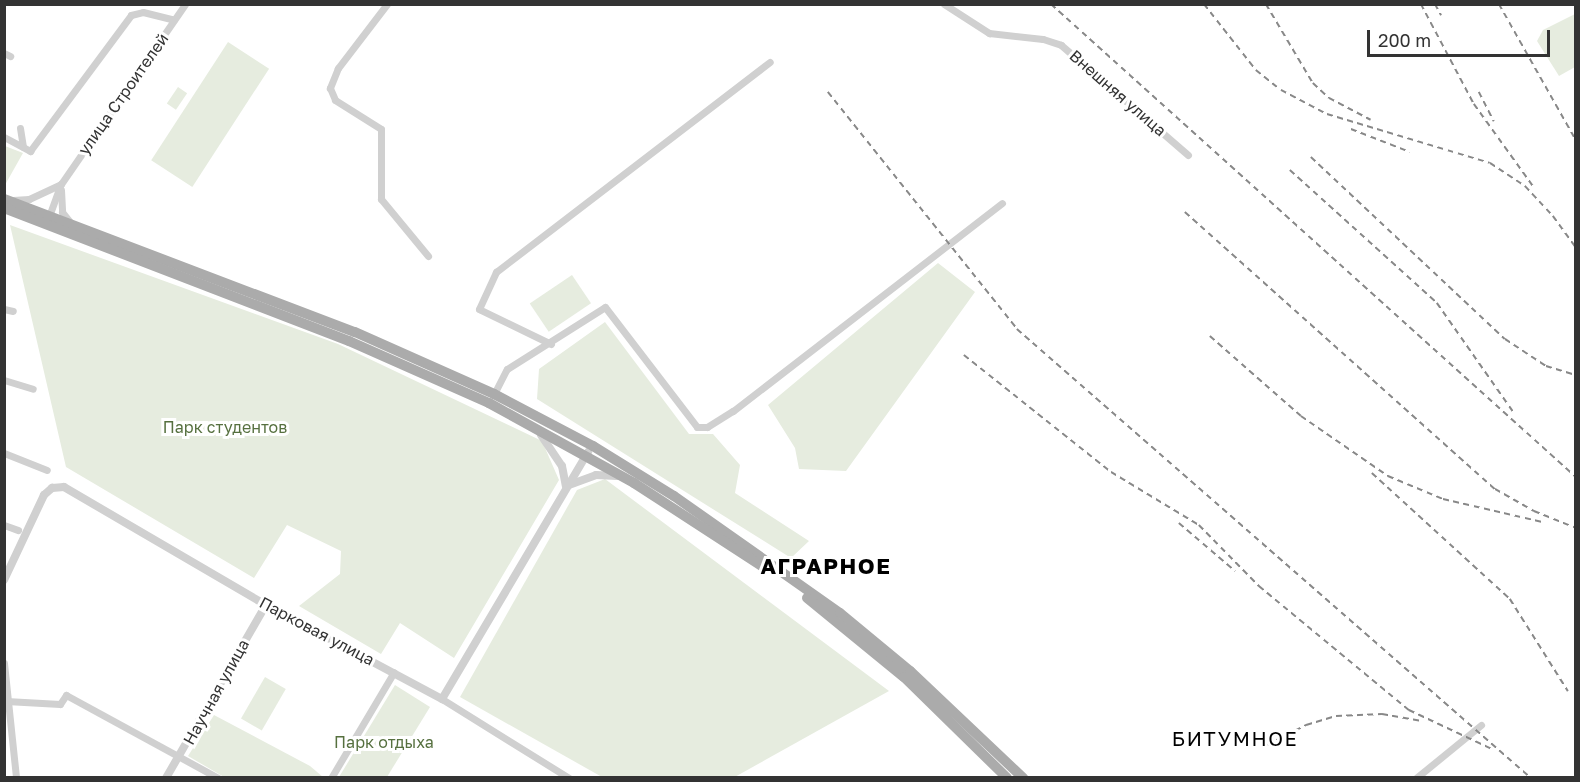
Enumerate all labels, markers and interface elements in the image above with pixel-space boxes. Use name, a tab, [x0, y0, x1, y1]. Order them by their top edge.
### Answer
scale bar	[1370, 18, 1553, 56]
text: 200 m	[1378, 29, 1431, 51]
street label: улица Строителей	[74, 30, 172, 158]
street label: Внешняя улица	[1066, 46, 1170, 140]
park label: Парк студентов	[163, 417, 287, 437]
district label: АГРАРНОЕ	[761, 553, 891, 579]
street label: Парковая улица	[256, 593, 378, 669]
street label: Научная улица	[179, 636, 253, 748]
district label: БИТУМНОЕ	[1172, 726, 1298, 750]
park label: Парк отдыха	[334, 732, 434, 752]

